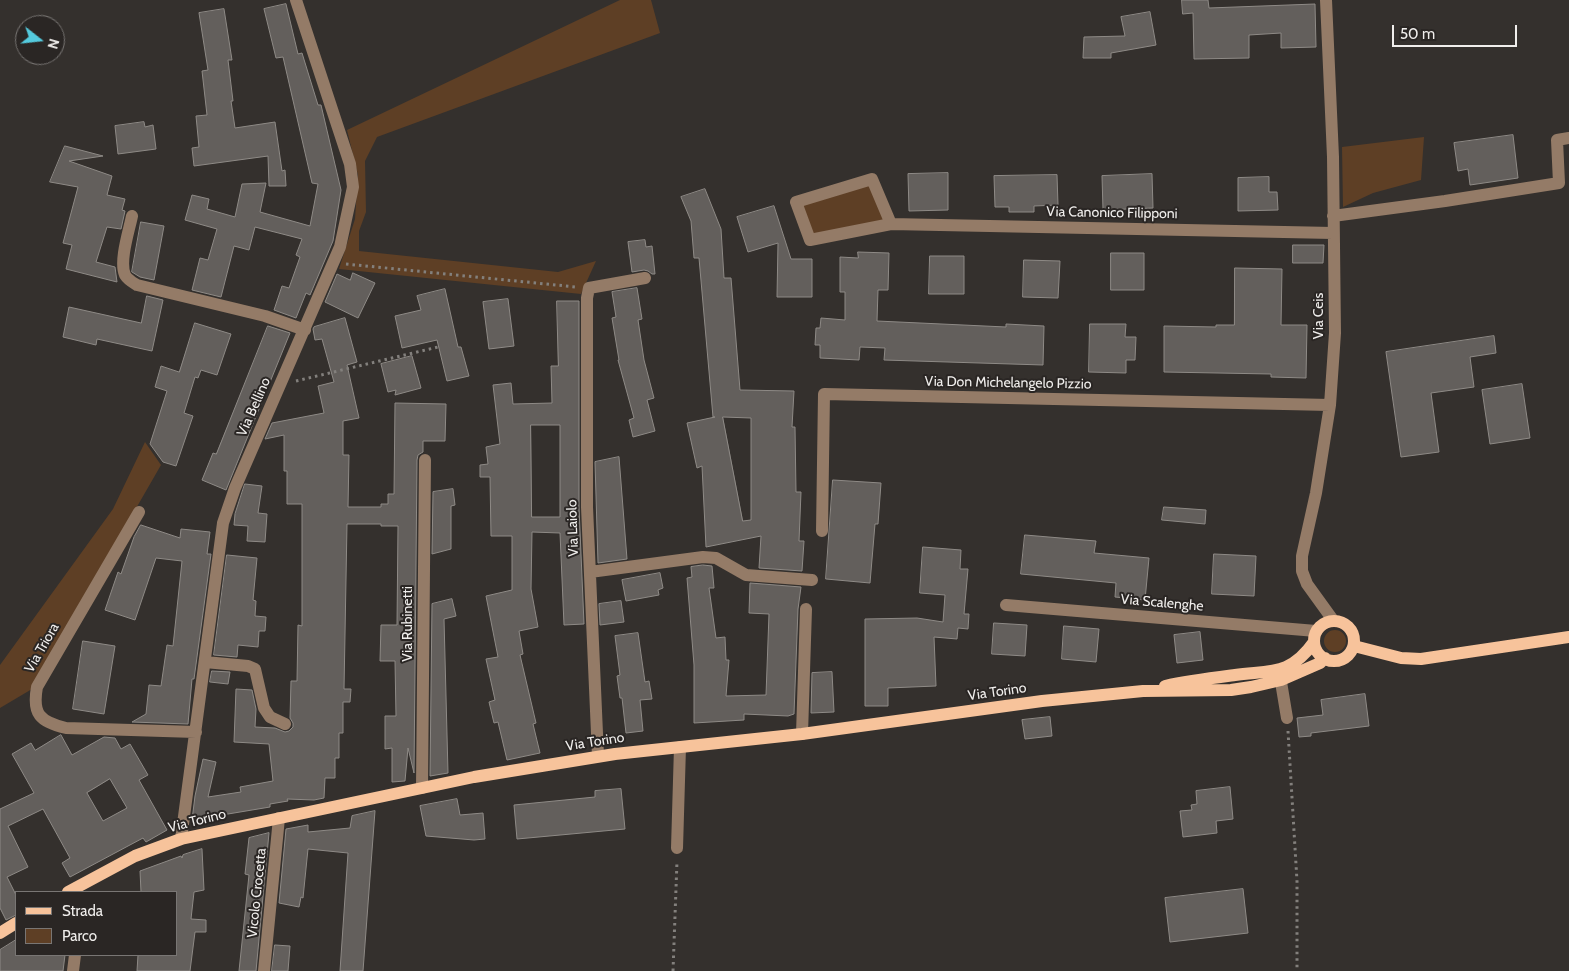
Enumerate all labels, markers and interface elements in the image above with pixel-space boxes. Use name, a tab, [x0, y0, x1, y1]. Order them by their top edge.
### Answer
north arrow	[15, 15, 65, 65]
scale bar	[1394, 15, 1519, 47]
text: 50 m	[1400, 25, 1435, 43]
text: N	[43, 37, 63, 51]
street label: Via Canonico Filipponi	[1046, 203, 1178, 223]
street label: Via Ceis	[1311, 293, 1327, 339]
street label: Via Don Michelangelo Pizzio	[924, 373, 1092, 393]
street label: Via Bellino	[234, 375, 274, 439]
street label: Via Laiolo	[564, 499, 582, 557]
street label: Via Rubinetti	[400, 586, 416, 662]
street label: Via Scalenghe	[1120, 591, 1204, 615]
street label: Via Triora	[21, 620, 63, 676]
street label: Via Torino	[967, 680, 1027, 704]
street label: Via Torino	[565, 729, 625, 755]
street label: Via Torino	[166, 806, 228, 836]
street label: Vicolo Crocetta	[244, 847, 270, 939]
legend	[15, 891, 178, 956]
text: Strada	[62, 902, 103, 920]
text: Parco	[62, 927, 97, 945]

